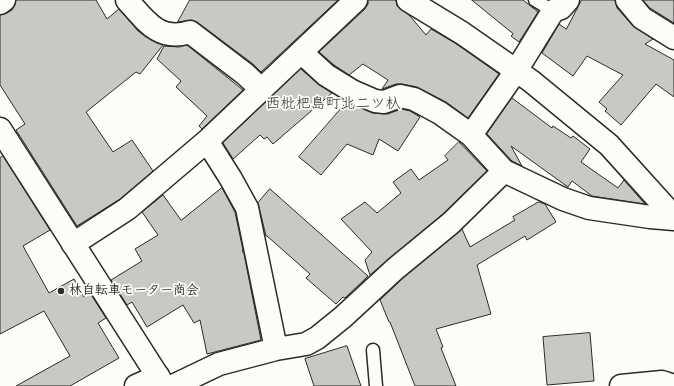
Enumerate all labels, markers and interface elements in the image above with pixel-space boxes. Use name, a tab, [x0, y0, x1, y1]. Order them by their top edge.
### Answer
district label: 西枇杷島町北二ツ杁	[266, 95, 400, 113]
place label: 林自転車モーター商会	[69, 283, 199, 299]
marker: 林自転車モーター商会	[56, 286, 66, 296]

